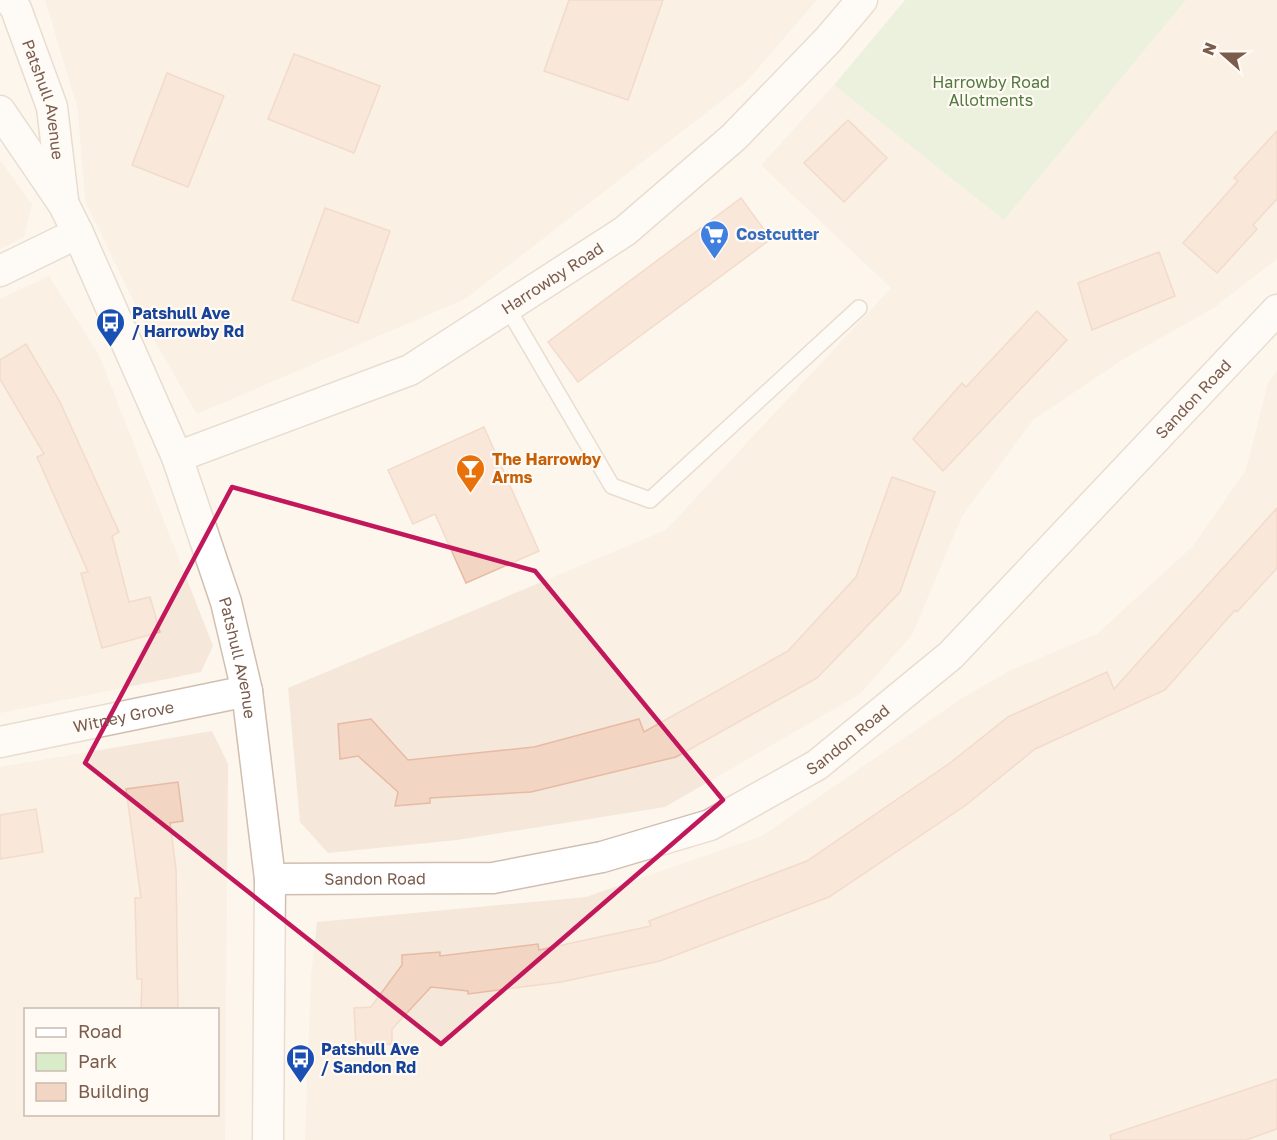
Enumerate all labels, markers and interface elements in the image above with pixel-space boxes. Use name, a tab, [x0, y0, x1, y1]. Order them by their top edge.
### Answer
north arrow	[1193, 24, 1253, 84]
street label: Patshull Avenue	[18, 37, 68, 161]
text: N	[1197, 39, 1221, 58]
park label: Harrowby Road Allotments	[932, 72, 1050, 110]
supermarket icon: Costcutter	[699, 218, 731, 260]
place label: Costcutter	[736, 224, 819, 244]
street label: Harrowby Road	[497, 238, 607, 318]
place label: Patshull Ave / Harrowby Rd	[132, 303, 244, 341]
bus stop icon: Patshull Ave / Harrowby Rd	[95, 306, 127, 348]
street label: Sandon Road	[1151, 355, 1235, 443]
place label: The Harrowby Arms	[492, 449, 602, 487]
bar icon: The Harrowby Arms	[455, 452, 487, 494]
street label: Patshull Avenue	[215, 594, 260, 720]
street label: Witney Grove	[71, 696, 176, 737]
street label: Sandon Road	[802, 700, 893, 779]
street label: Sandon Road	[324, 868, 426, 889]
legend	[24, 1008, 219, 1116]
text: Road	[78, 1020, 122, 1042]
place label: Patshull Ave / Sandon Rd	[321, 1039, 419, 1077]
bus stop icon: Patshull Ave / Sandon Rd	[284, 1042, 316, 1084]
text: Park	[78, 1050, 117, 1072]
text: Building	[78, 1080, 149, 1102]

